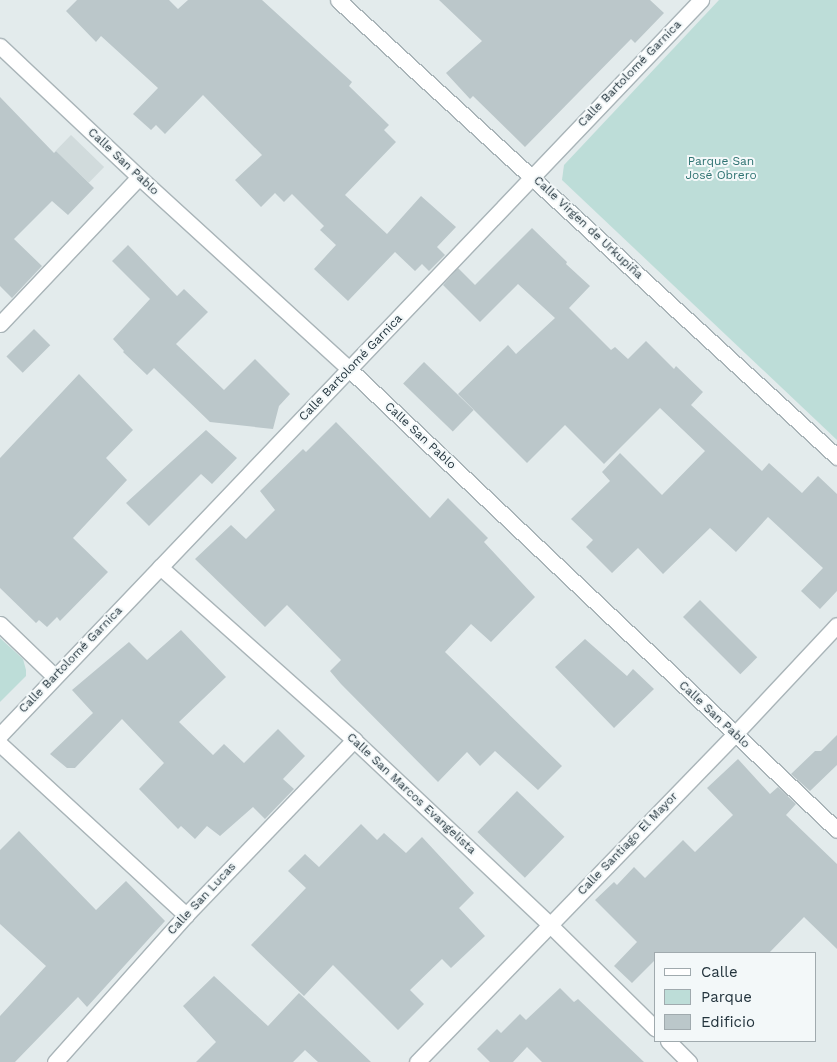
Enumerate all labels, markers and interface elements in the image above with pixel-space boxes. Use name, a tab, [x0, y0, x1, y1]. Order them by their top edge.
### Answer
street label: Calle Bartolomé Garnica	[575, 18, 685, 130]
street label: Calle San Pablo	[85, 125, 161, 199]
park label: Parque San José Obrero	[685, 155, 757, 183]
street label: Calle Virgen de Urkupiña	[530, 173, 646, 283]
street label: Calle Bartolomé Garnica	[296, 312, 406, 424]
street label: Calle San Pablo	[382, 399, 458, 473]
street label: Calle Bartolomé Garnica	[16, 604, 126, 716]
street label: Calle San Pablo	[676, 678, 752, 752]
street label: Calle San Marcos Evangelista	[343, 730, 479, 858]
street label: Calle Santiago El Mayor	[575, 789, 681, 899]
street label: Calle San Lucas	[165, 860, 239, 938]
legend	[654, 952, 817, 1042]
text: Calle	[701, 963, 738, 981]
text: Parque	[701, 988, 752, 1006]
text: Edificio	[701, 1013, 755, 1031]

